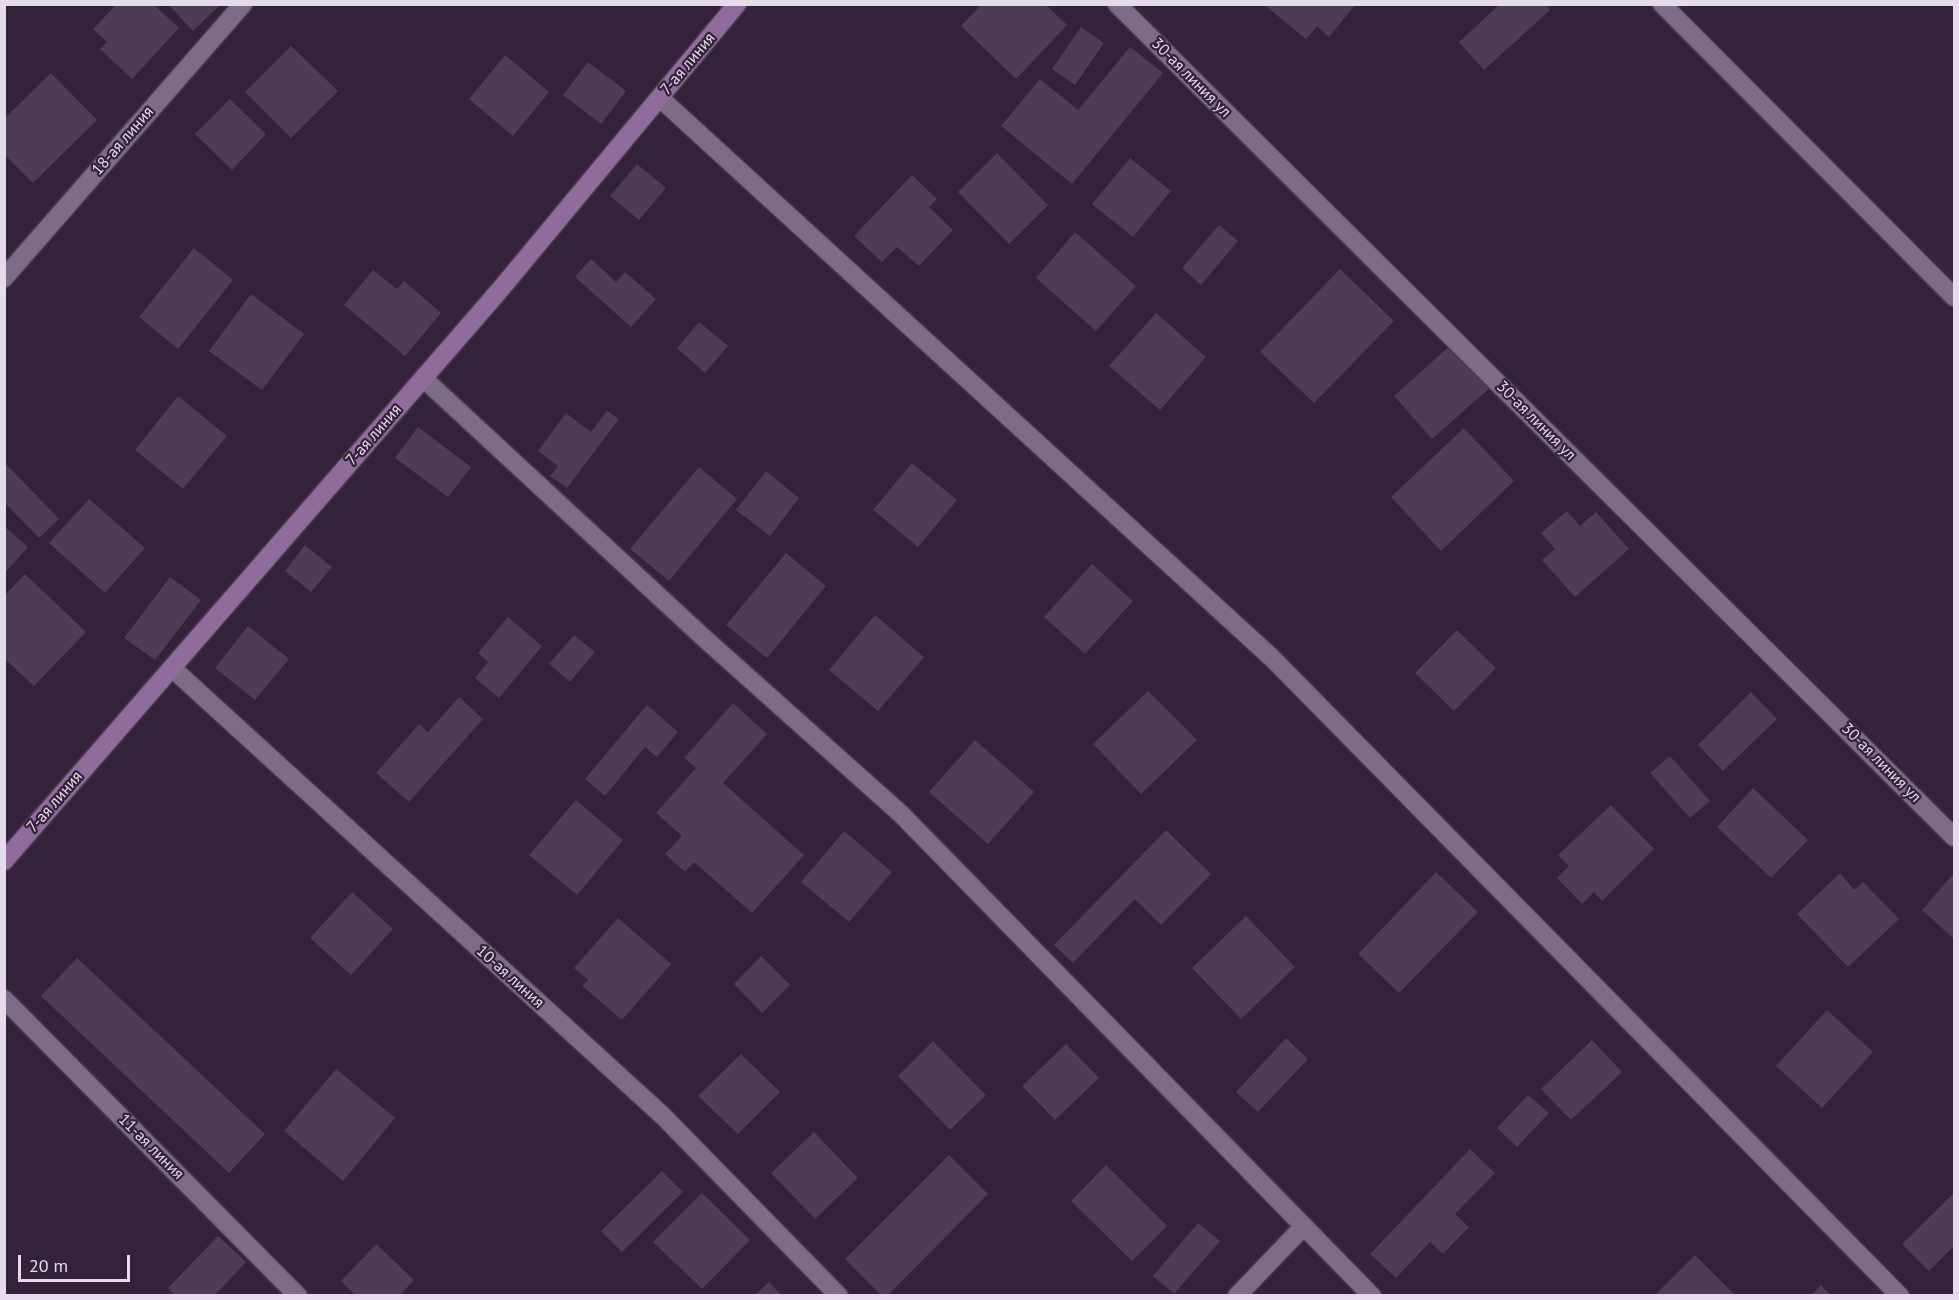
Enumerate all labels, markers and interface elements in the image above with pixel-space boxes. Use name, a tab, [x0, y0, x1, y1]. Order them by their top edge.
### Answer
street label: 7-ая линия	[657, 29, 719, 99]
street label: 30-ая линия ул	[1147, 34, 1235, 122]
street label: 18-ая линия	[88, 103, 158, 179]
street label: 30-ая линия ул	[1492, 377, 1580, 465]
street label: 7-ая линия	[342, 400, 406, 470]
street label: 30-ая линия ул	[1837, 719, 1925, 807]
street label: 7-ая линия	[23, 767, 87, 837]
street label: 10-ая линия	[472, 942, 548, 1012]
street label: 11-ая линия	[114, 1110, 188, 1184]
scale bar	[21, 1243, 134, 1281]
text: 20 m	[29, 1254, 68, 1277]

